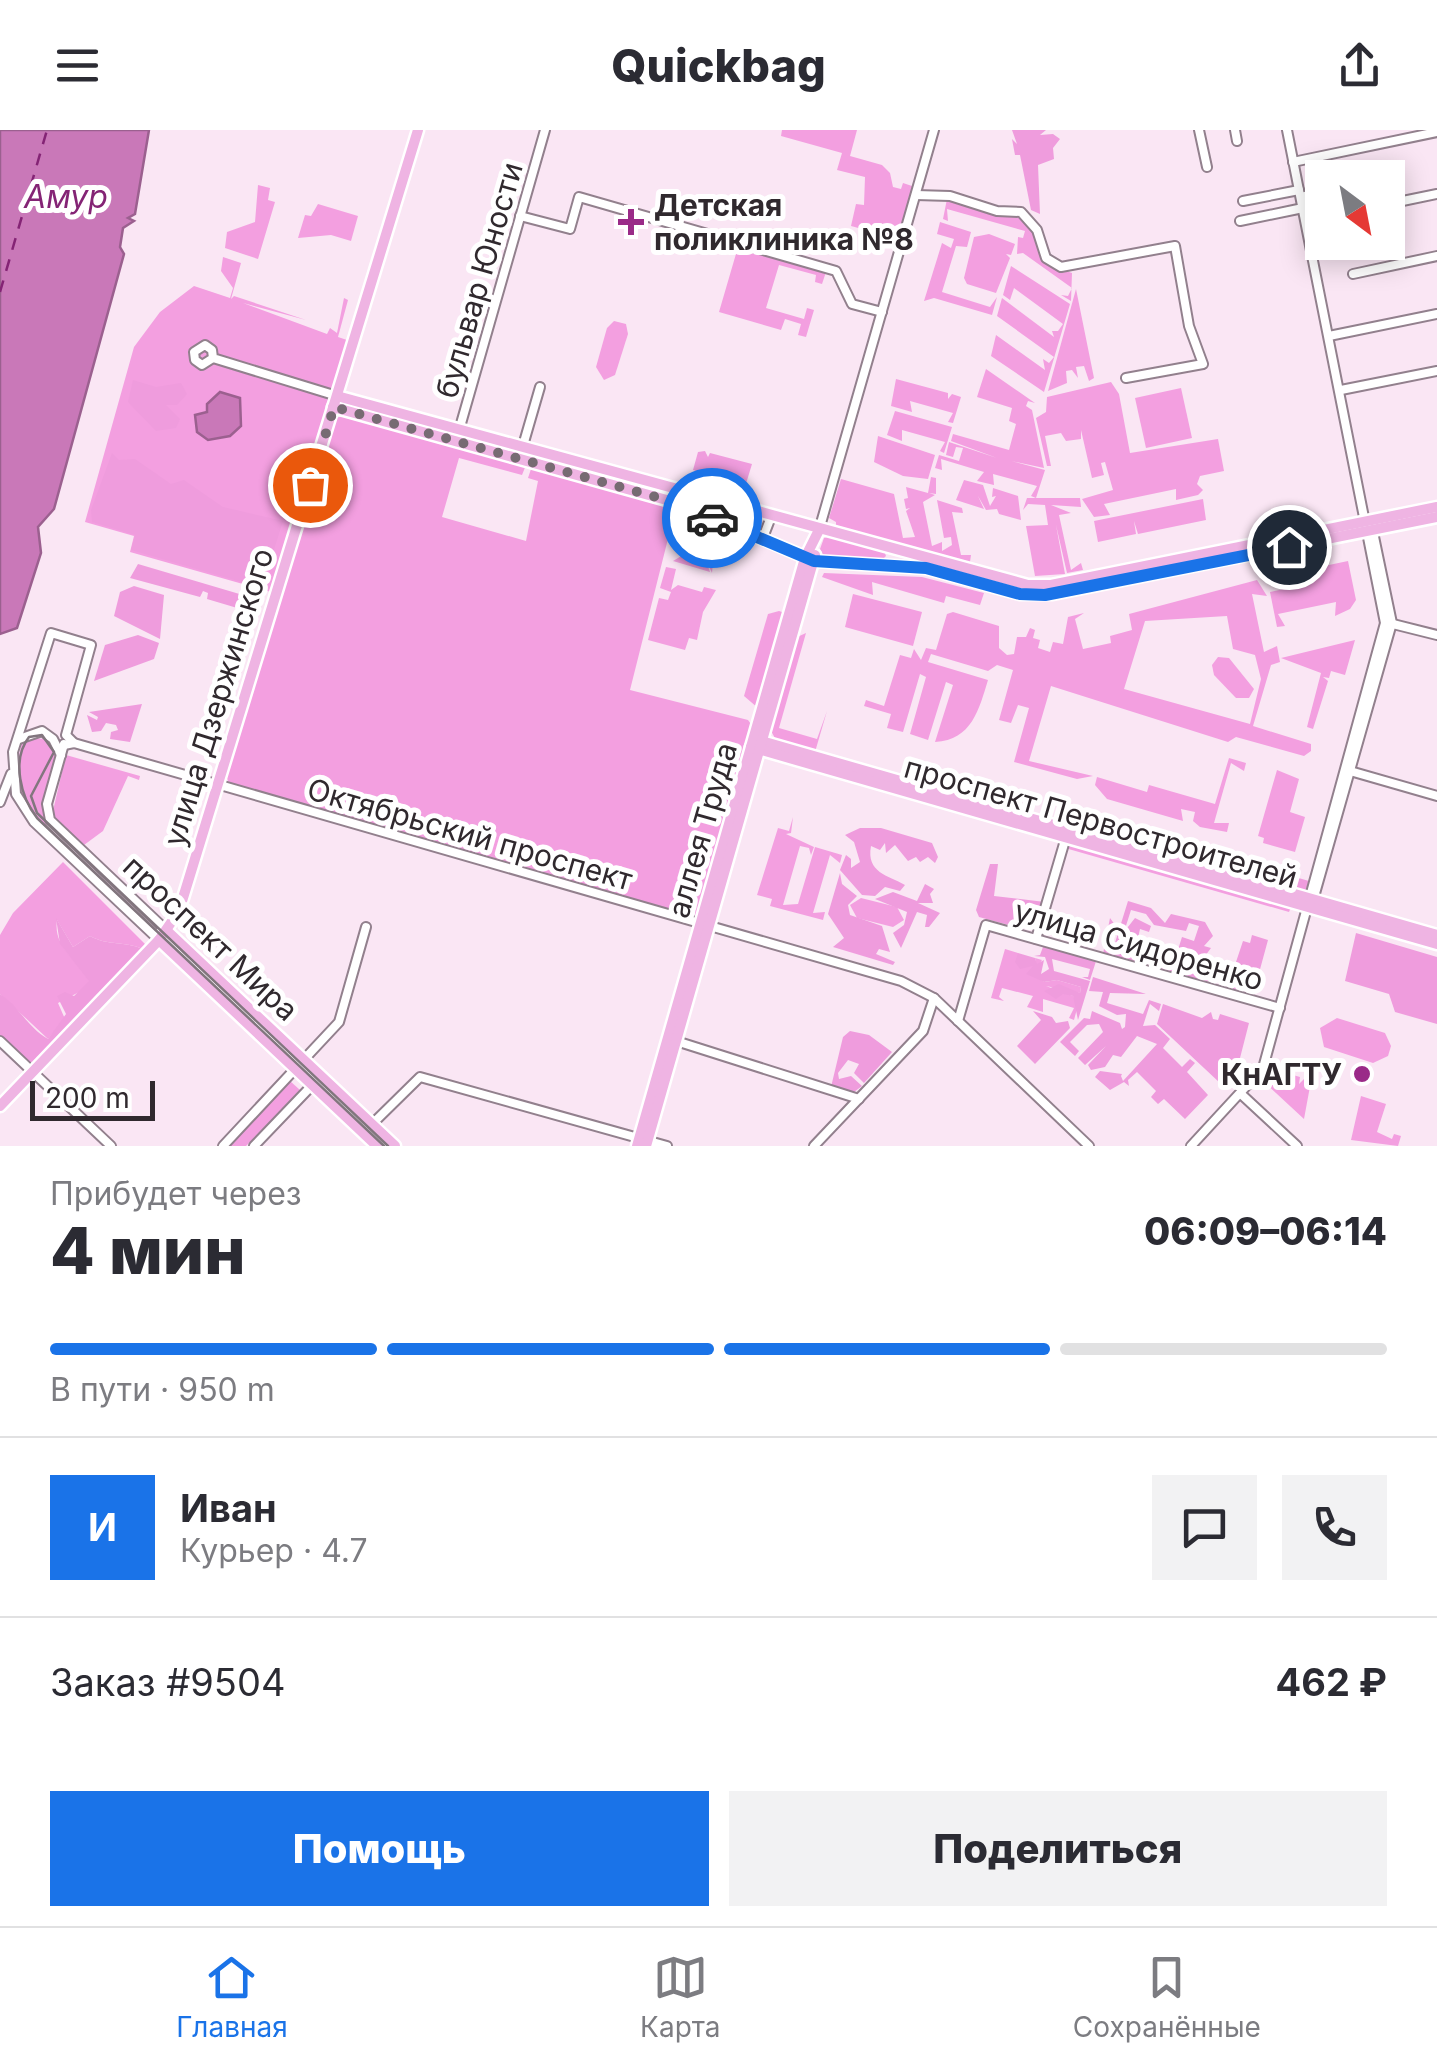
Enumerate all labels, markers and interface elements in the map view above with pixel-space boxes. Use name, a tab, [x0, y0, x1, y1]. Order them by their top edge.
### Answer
icon: menu	[50, 38, 105, 93]
text: Quickbag	[611, 38, 826, 93]
icon: share	[1332, 38, 1387, 93]
street label: бульвар Юности	[428, 158, 530, 402]
north arrow	[1305, 160, 1405, 260]
map controls	[1305, 160, 1405, 260]
water label: Амур	[23, 177, 108, 216]
place label: Детская поликлиника №8	[654, 187, 914, 257]
marker: Детская поликлиника №8	[618, 209, 644, 235]
pin	[268, 443, 353, 528]
icon: bag	[283, 458, 338, 513]
courier	[662, 468, 762, 568]
icon: car	[685, 491, 740, 546]
pin	[1247, 505, 1332, 590]
icon: home	[1262, 520, 1317, 575]
street label: улица Дзержинского	[156, 544, 280, 850]
street label: аллея Труда	[660, 738, 744, 922]
street label: проспект Первостроителей	[900, 749, 1302, 895]
street label: Октябрьский проспект	[303, 770, 637, 898]
street label: проспект Мира	[116, 848, 306, 1028]
street label: улица Сидоренко	[1010, 892, 1268, 998]
place label: КнАГТУ	[1221, 1056, 1342, 1092]
marker: КнАГТУ	[1351, 1063, 1373, 1085]
scale bar	[30, 1076, 155, 1120]
text: 200 m	[45, 1081, 130, 1115]
text: Прибудет через	[50, 1174, 302, 1213]
text: 06:09–06:14	[1144, 1208, 1387, 1254]
text: 4 мин	[50, 1211, 245, 1290]
text: В пути · 950 m	[50, 1370, 275, 1409]
button: chat	[1152, 1475, 1257, 1580]
button: phone	[1282, 1475, 1387, 1580]
text: Иван	[180, 1485, 277, 1531]
text: И	[88, 1504, 117, 1550]
text: Курьер · 4.7	[180, 1531, 368, 1570]
text: Заказ #9504	[50, 1659, 285, 1705]
text: 462 ₽	[1276, 1659, 1387, 1705]
button: Помощь	[50, 1791, 709, 1906]
button: Поделиться	[729, 1791, 1387, 1906]
tab: Главная	[176, 1950, 288, 2044]
tab: Карта	[640, 1950, 721, 2044]
tab: Сохранённые	[1073, 1950, 1261, 2044]

